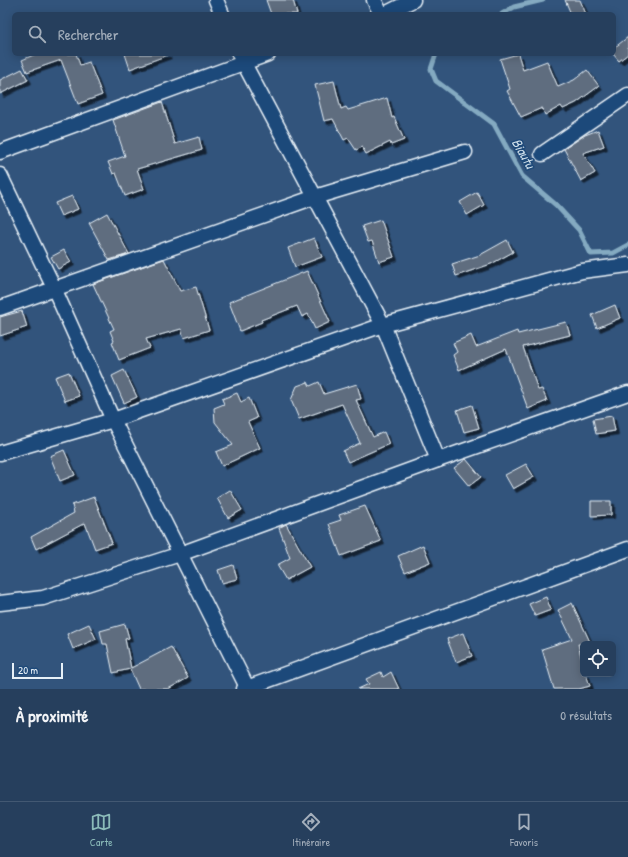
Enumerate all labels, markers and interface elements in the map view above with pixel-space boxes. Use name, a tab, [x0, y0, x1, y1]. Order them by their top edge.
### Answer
search box	[12, 12, 616, 56]
icon: search	[26, 23, 48, 45]
text: Rechercher	[58, 24, 119, 45]
water label: Biautu	[508, 135, 541, 173]
map controls	[580, 641, 616, 677]
button: locate	[580, 641, 616, 677]
scale bar	[12, 661, 63, 680]
text: 20 m	[18, 663, 38, 677]
text: À proximité	[16, 704, 88, 727]
text: 0 résultats	[560, 706, 612, 724]
tab: Carte	[90, 811, 113, 849]
tab: Itinéraire	[292, 811, 330, 849]
tab: Favoris	[510, 811, 538, 849]

